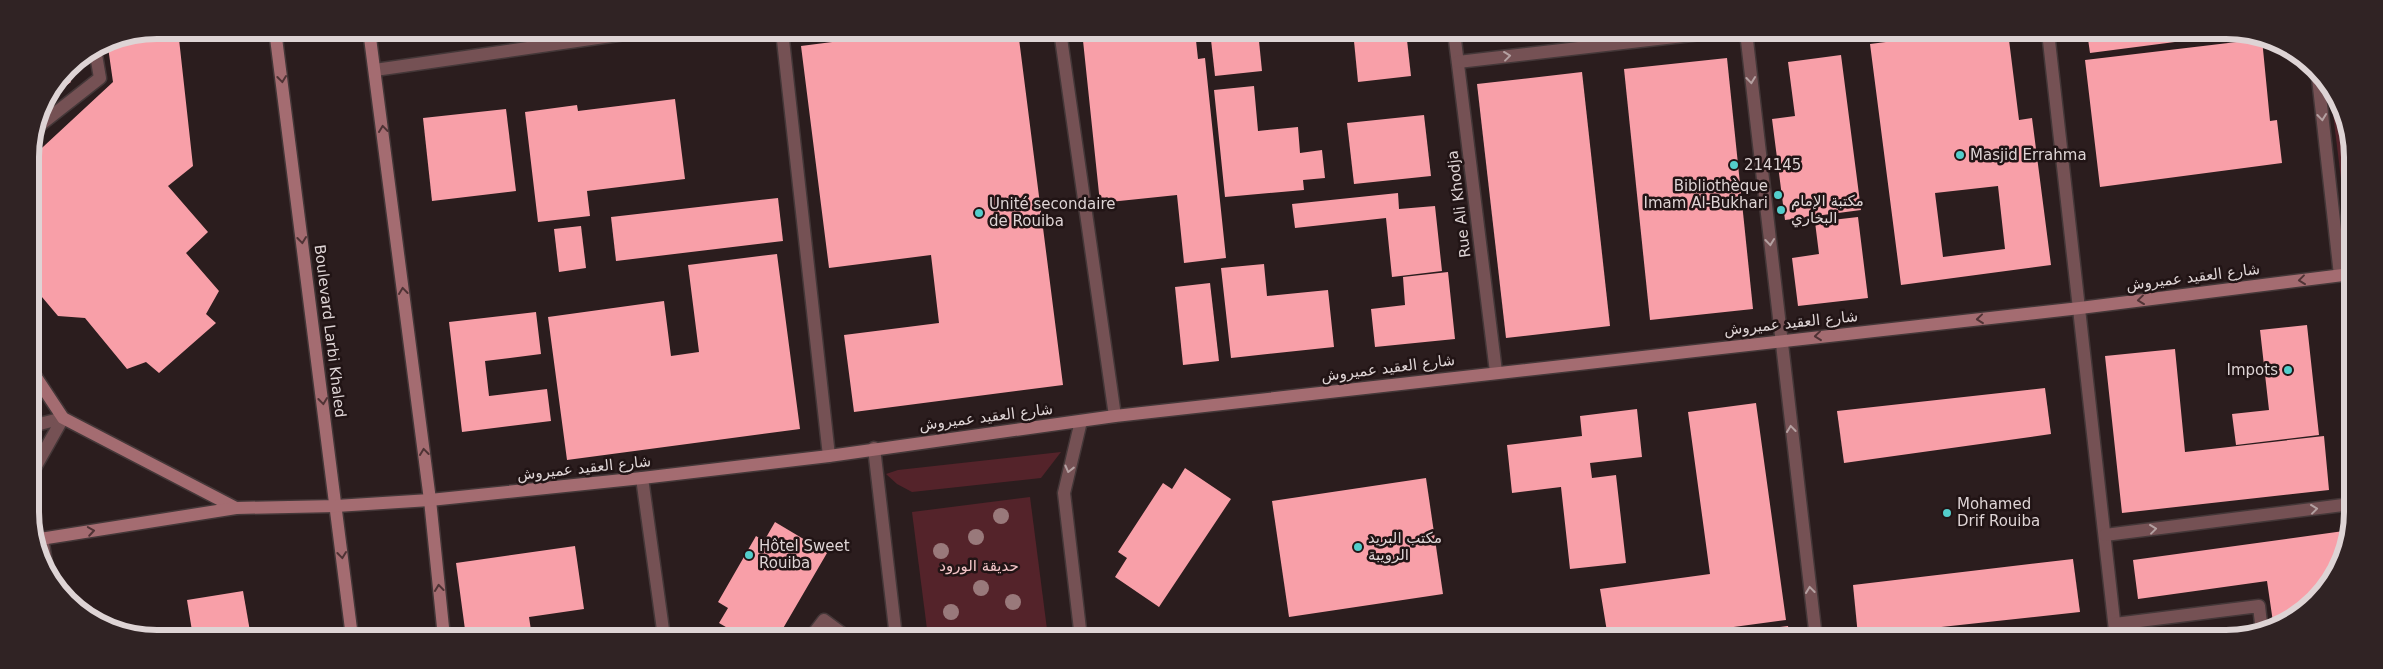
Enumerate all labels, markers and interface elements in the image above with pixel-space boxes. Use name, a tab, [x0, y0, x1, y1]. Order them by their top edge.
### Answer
one-way arrow	[1503, 51, 1511, 62]
one-way arrow	[276, 75, 287, 83]
one-way arrow	[1745, 77, 1756, 85]
one-way arrow	[2316, 114, 2327, 122]
one-way arrow	[378, 125, 389, 133]
place label: Masjid Errahma	[1970, 146, 2087, 164]
street label: Rue Ali Khodja	[1443, 149, 1475, 259]
marker: Masjid Errahma	[1954, 149, 1966, 161]
place label: 214145	[1744, 156, 1801, 174]
marker: 214145	[1728, 159, 1740, 171]
place label: Bibliothèque Imam Al-Bukhari	[1644, 177, 1768, 212]
marker: Bibliothèque Imam Al-Bukhari	[1772, 189, 1784, 201]
place label: مكتبة الإمام البخاري	[1791, 192, 1864, 228]
place label: Unité secondaire de Rouiba	[989, 195, 1115, 230]
marker: مكتبة الإمام البخاري	[1775, 204, 1787, 216]
marker: Unité secondaire de Rouiba	[973, 207, 985, 219]
one-way arrow	[296, 236, 307, 244]
one-way arrow	[1764, 238, 1775, 246]
street label: Boulevard Larbi Khaled	[310, 243, 350, 419]
street label: شارع العقيد عميروش	[2125, 260, 2261, 294]
one-way arrow	[2298, 274, 2306, 285]
one-way arrow	[398, 286, 409, 294]
one-way arrow	[2137, 294, 2145, 305]
street label: شارع العقيد عميروش	[1723, 307, 1859, 339]
one-way arrow	[1975, 313, 1983, 324]
one-way arrow	[1814, 330, 1822, 341]
street label: شارع العقيد عميروش	[1320, 351, 1456, 385]
place label: Impots	[2227, 361, 2278, 379]
marker: Impots	[2282, 364, 2294, 376]
one-way arrow	[317, 397, 327, 405]
street label: شارع العقيد عميروش	[918, 400, 1054, 434]
one-way arrow	[1786, 424, 1797, 432]
one-way arrow	[419, 447, 430, 455]
street label: شارع العقيد عميروش	[516, 452, 652, 484]
one-way arrow	[1064, 464, 1075, 473]
place label: Mohamed Drif Rouiba	[1957, 495, 2040, 530]
one-way arrow	[2310, 504, 2318, 515]
marker: Mohamed Drif Rouiba	[1941, 507, 1953, 519]
one-way arrow	[2149, 524, 2157, 534]
one-way arrow	[86, 526, 95, 536]
place label: مكتب البريد الرويبة	[1368, 529, 1442, 564]
place label: Hôtel Sweet Rouiba	[759, 537, 850, 572]
marker: مكتب البريد الرويبة	[1352, 541, 1364, 553]
marker: Hôtel Sweet Rouiba	[743, 549, 755, 561]
one-way arrow	[336, 551, 347, 559]
park label: حديقة الورود	[939, 557, 1019, 575]
one-way arrow	[434, 584, 445, 592]
one-way arrow	[1805, 586, 1816, 594]

